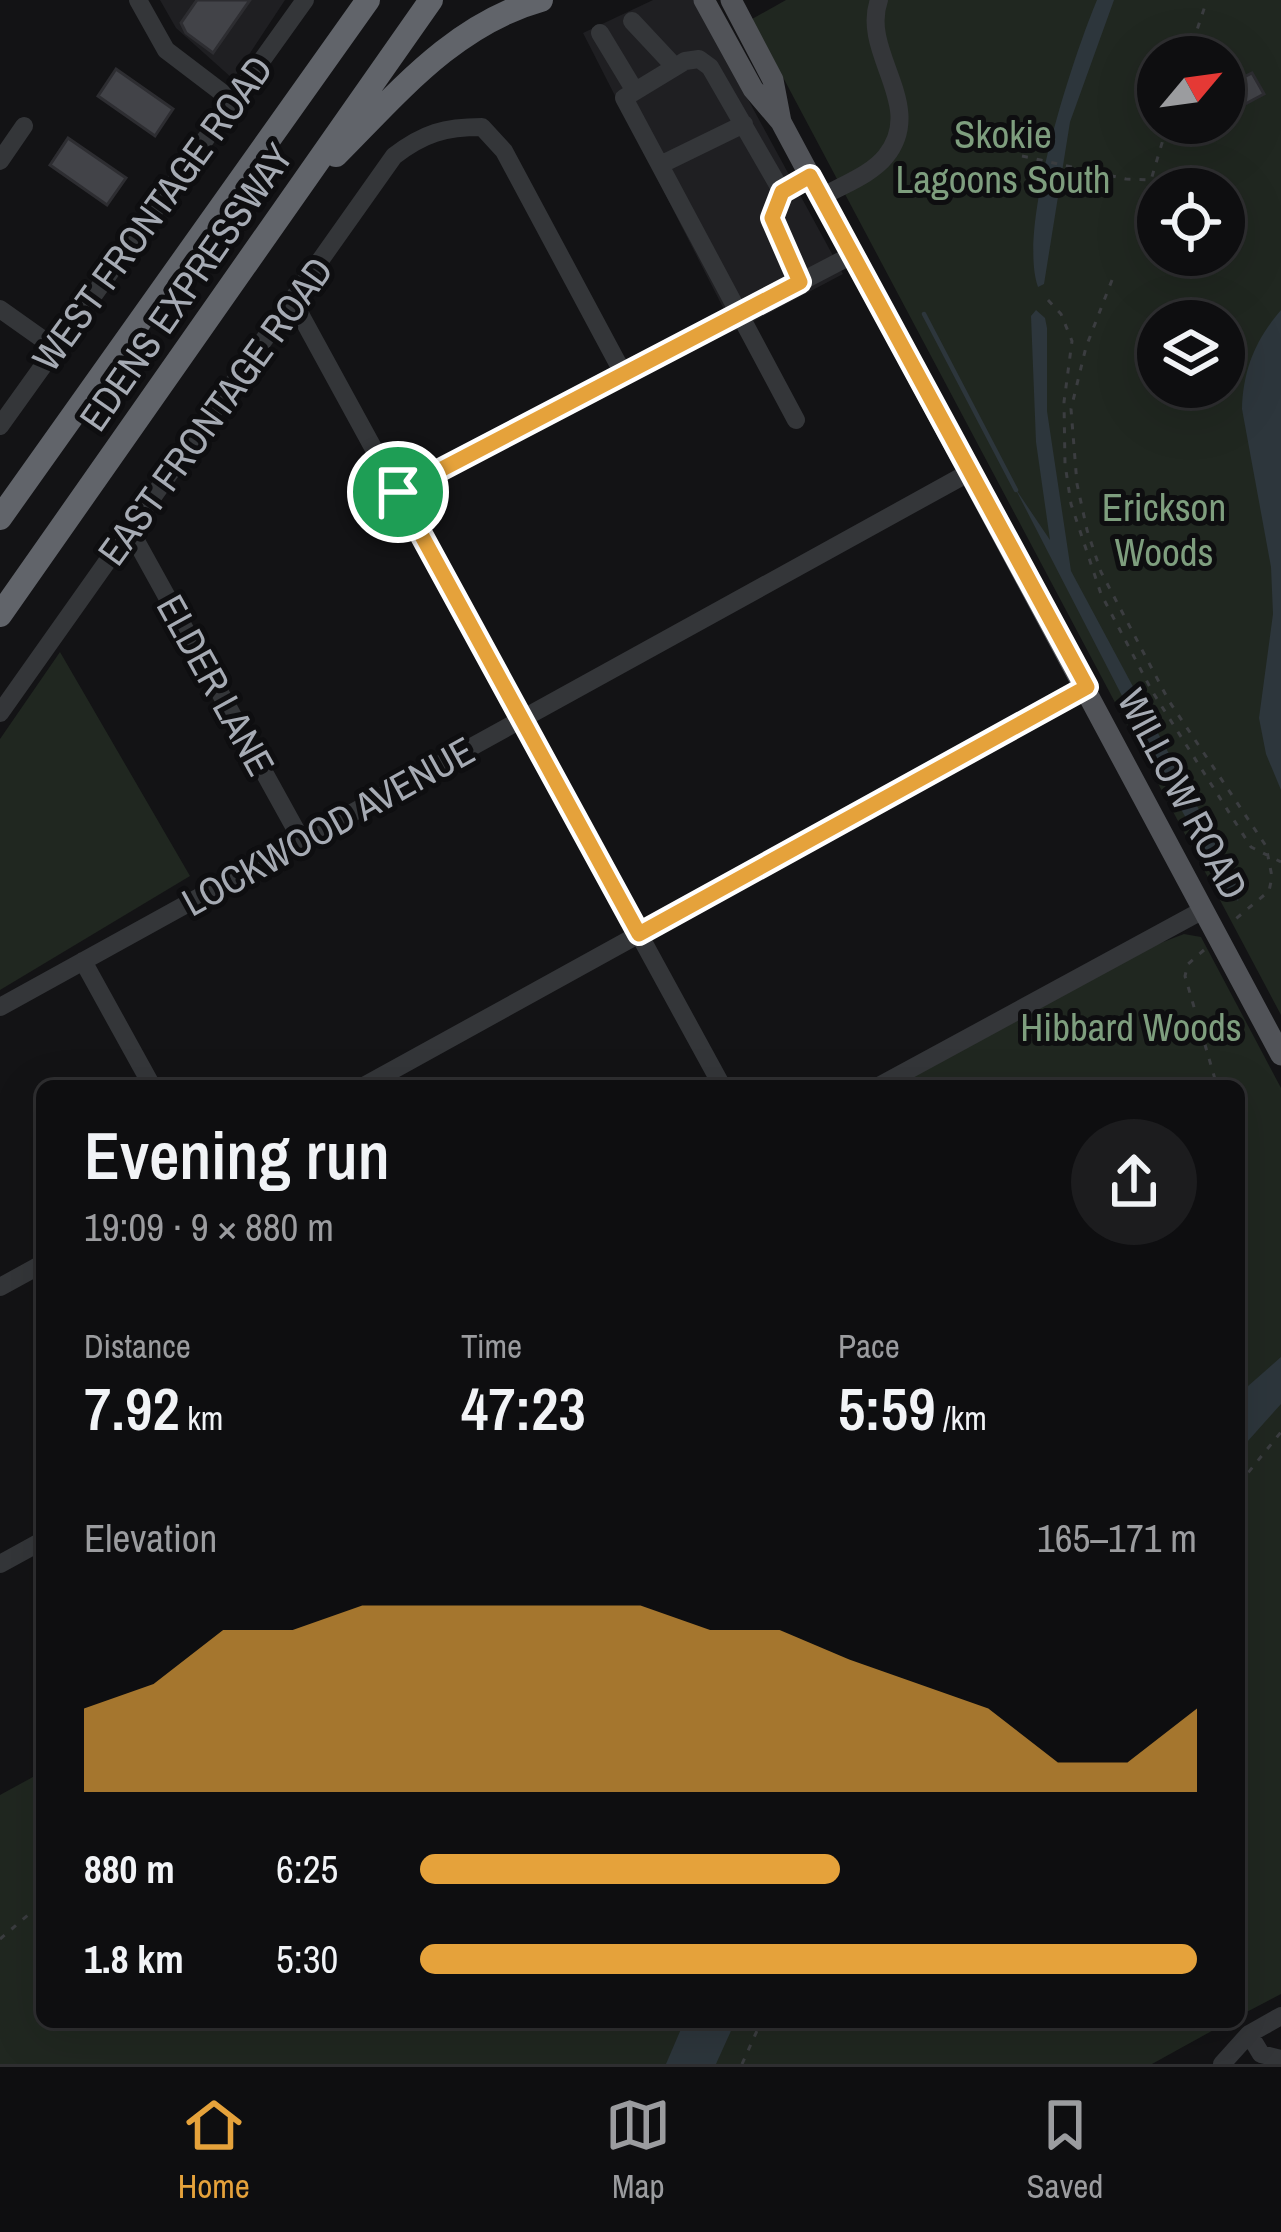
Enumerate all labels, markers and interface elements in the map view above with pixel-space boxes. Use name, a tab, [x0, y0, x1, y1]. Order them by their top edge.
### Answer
north arrow	[1137, 36, 1245, 144]
map controls	[1137, 36, 1245, 408]
street label: WEST FRONTAGE ROAD	[20, 45, 284, 381]
park label: Skokie Lagoons South	[895, 108, 1111, 205]
street label: EDENS EXPRESSWAY	[67, 132, 305, 441]
button: locate	[1137, 168, 1245, 276]
street label: EAST FRONTAGE ROAD	[86, 247, 344, 575]
button: layers	[1137, 300, 1245, 408]
pin	[347, 441, 449, 543]
icon: arrive	[365, 459, 431, 525]
park label: Erickson Woods	[1102, 481, 1226, 578]
street label: ELDER LANE	[145, 585, 287, 785]
street label: WILLOW ROAD	[1106, 680, 1260, 908]
street label: LOCKWOOD AVENUE	[173, 724, 483, 928]
park label: Hibbard Woods	[1020, 1001, 1242, 1053]
text: Evening run	[84, 1111, 390, 1200]
button: share	[1071, 1119, 1197, 1245]
text: 19:09 · 9 × 880 m	[84, 1201, 334, 1253]
text: Distance	[84, 1324, 191, 1368]
text: Time	[461, 1324, 522, 1368]
text: Pace	[838, 1324, 900, 1368]
text: 7.92	[84, 1368, 180, 1449]
text: 47:23	[461, 1368, 586, 1449]
text: 5:59	[838, 1368, 936, 1449]
text: km	[180, 1396, 223, 1440]
text: /km	[936, 1396, 987, 1440]
text: Elevation	[84, 1512, 217, 1564]
text: 165–171 m	[1037, 1512, 1197, 1564]
text: 880 m	[84, 1843, 175, 1895]
text: 6:25	[276, 1843, 338, 1895]
text: 1.8 km	[84, 1933, 184, 1985]
text: 5:30	[276, 1933, 338, 1985]
tab: Home	[178, 2092, 250, 2208]
tab: Map	[605, 2092, 671, 2208]
tab: Saved	[1027, 2092, 1103, 2208]

